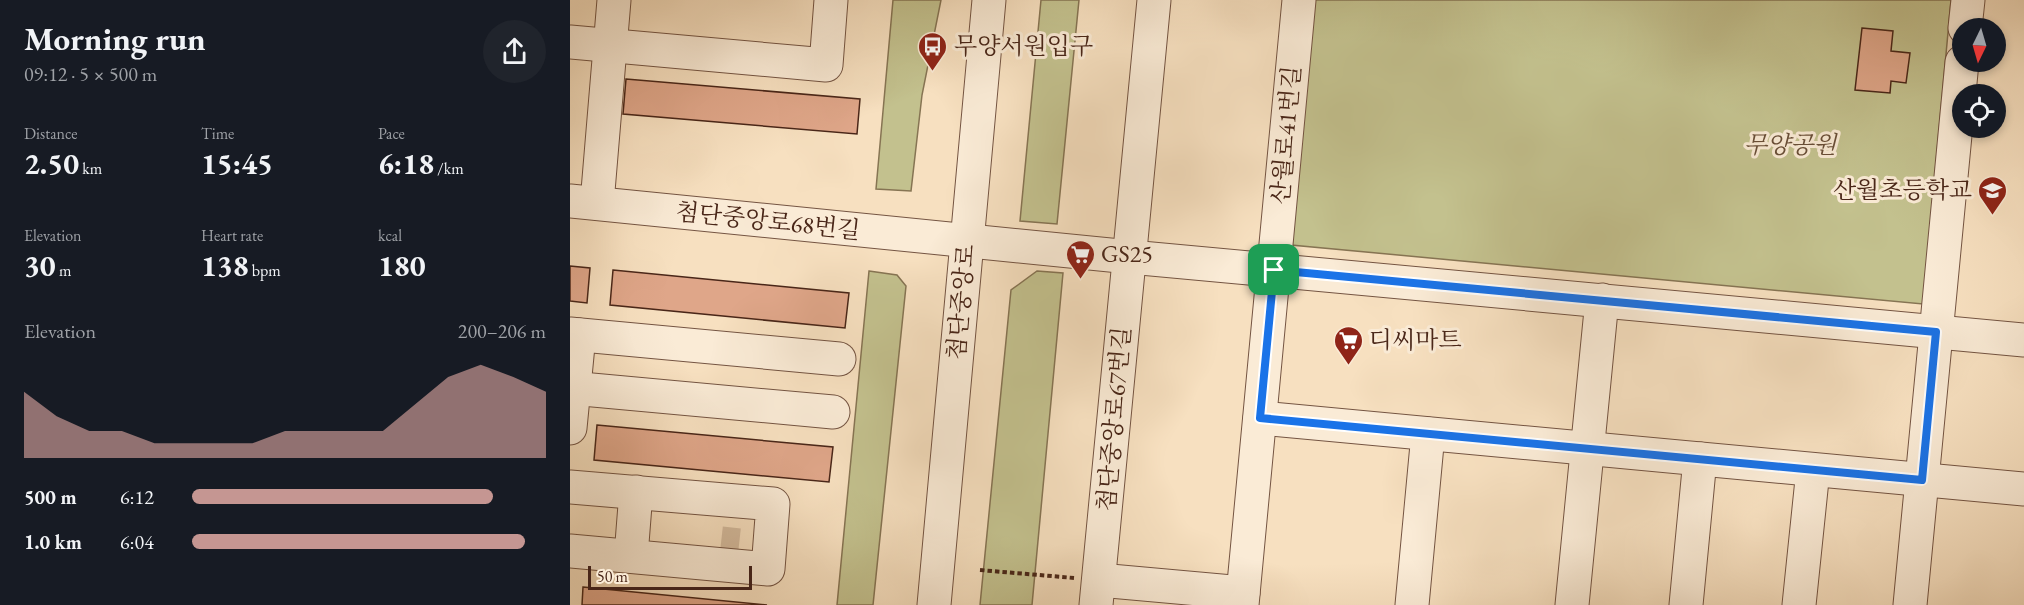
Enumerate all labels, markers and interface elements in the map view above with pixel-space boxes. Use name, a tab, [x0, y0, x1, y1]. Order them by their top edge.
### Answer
text: Morning run	[24, 17, 206, 60]
north arrow	[1952, 18, 2006, 72]
map controls	[1952, 18, 2006, 138]
button: share	[483, 20, 546, 83]
bus stop icon: 무양서원입구	[917, 30, 949, 72]
place label: 무양서원입구	[954, 30, 1093, 61]
text: 09:12 · 5 × 500 m	[24, 61, 157, 87]
street label: 산월로41번길	[1264, 64, 1307, 206]
button: locate	[1952, 84, 2006, 138]
text: Distance	[24, 123, 77, 144]
text: Time	[201, 123, 234, 144]
text: Pace	[378, 123, 405, 144]
park label: 무양공원	[1744, 129, 1838, 160]
text: 2.50	[24, 144, 79, 183]
text: 15:45	[201, 144, 273, 183]
text: 6:18	[378, 144, 434, 183]
text: km	[79, 158, 102, 179]
text: /km	[434, 158, 464, 179]
place label: 산월초등학교	[1833, 174, 1972, 205]
school or university icon: 산월초등학교	[1977, 174, 2009, 216]
street label: 첨단중앙로68번길	[674, 195, 862, 246]
text: Elevation	[24, 225, 82, 246]
text: Heart rate	[201, 225, 263, 246]
text: kcal	[378, 225, 402, 246]
supermarket icon: GS25	[1064, 238, 1096, 280]
place label: GS25	[1101, 238, 1153, 269]
street label: 첨단중앙로	[940, 243, 981, 361]
pin	[1248, 244, 1299, 295]
text: 30	[24, 246, 56, 285]
text: 138	[201, 246, 249, 285]
text: 180	[378, 246, 426, 285]
icon: arrive	[1257, 253, 1290, 286]
text: m	[56, 260, 71, 281]
text: bpm	[249, 260, 281, 281]
text: Elevation	[24, 318, 96, 344]
text: 200–206 m	[458, 318, 546, 344]
supermarket icon: 디씨마트	[1332, 324, 1364, 366]
place label: 디씨마트	[1369, 324, 1462, 355]
street label: 첨단중앙로67번길	[1090, 325, 1137, 513]
text: 500 m	[24, 484, 77, 510]
text: 6:12	[120, 484, 154, 510]
text: 1.0 km	[24, 529, 82, 555]
text: 6:04	[120, 529, 154, 555]
scale bar	[588, 563, 752, 590]
text: 50 m	[597, 566, 628, 587]

